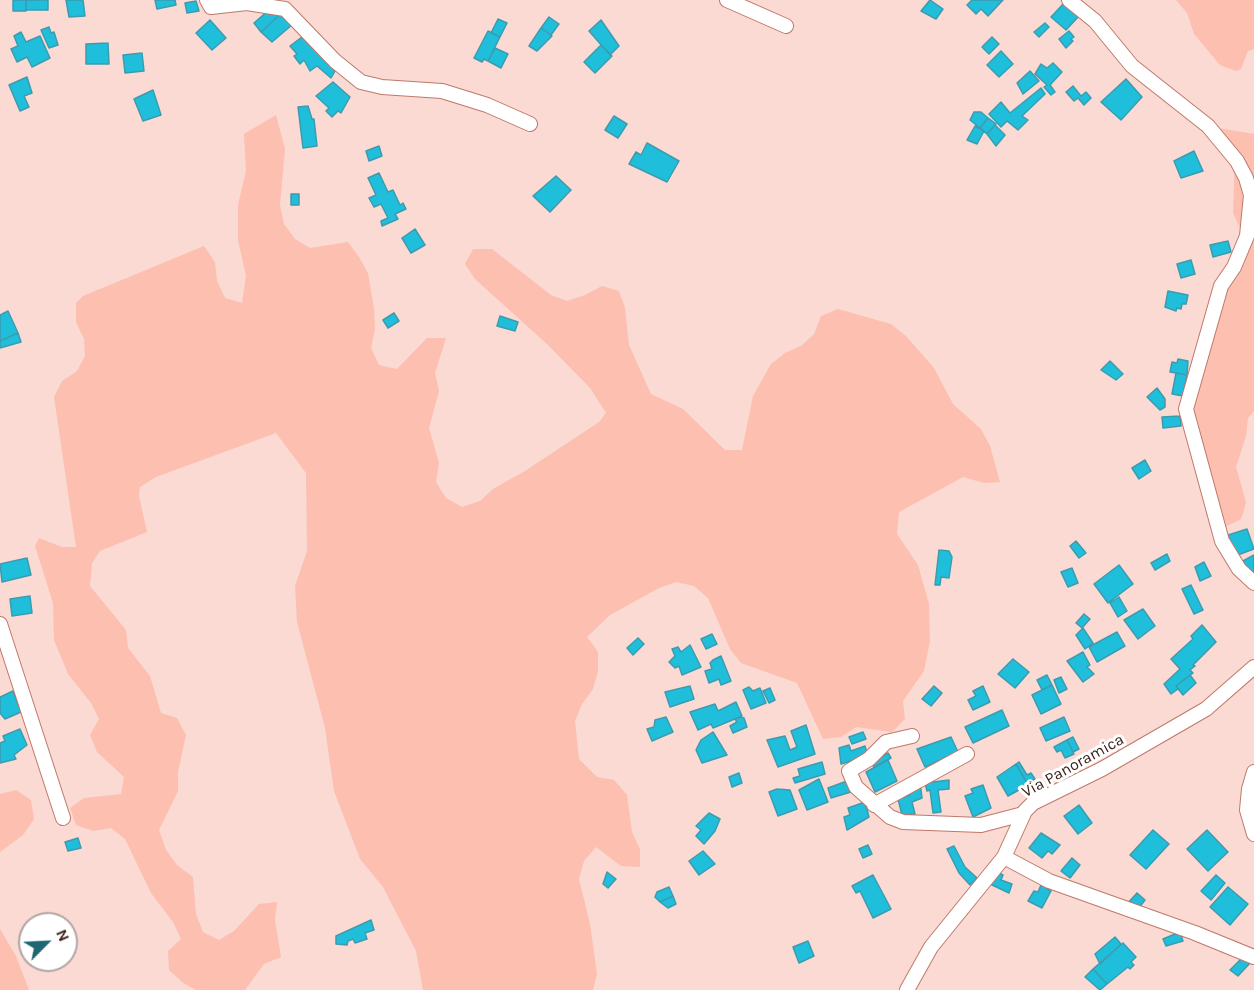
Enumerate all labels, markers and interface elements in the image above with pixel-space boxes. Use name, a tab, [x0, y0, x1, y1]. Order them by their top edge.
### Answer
street label: Via Panoramica	[1019, 730, 1127, 802]
north arrow	[18, 912, 78, 972]
text: N	[52, 926, 74, 944]

